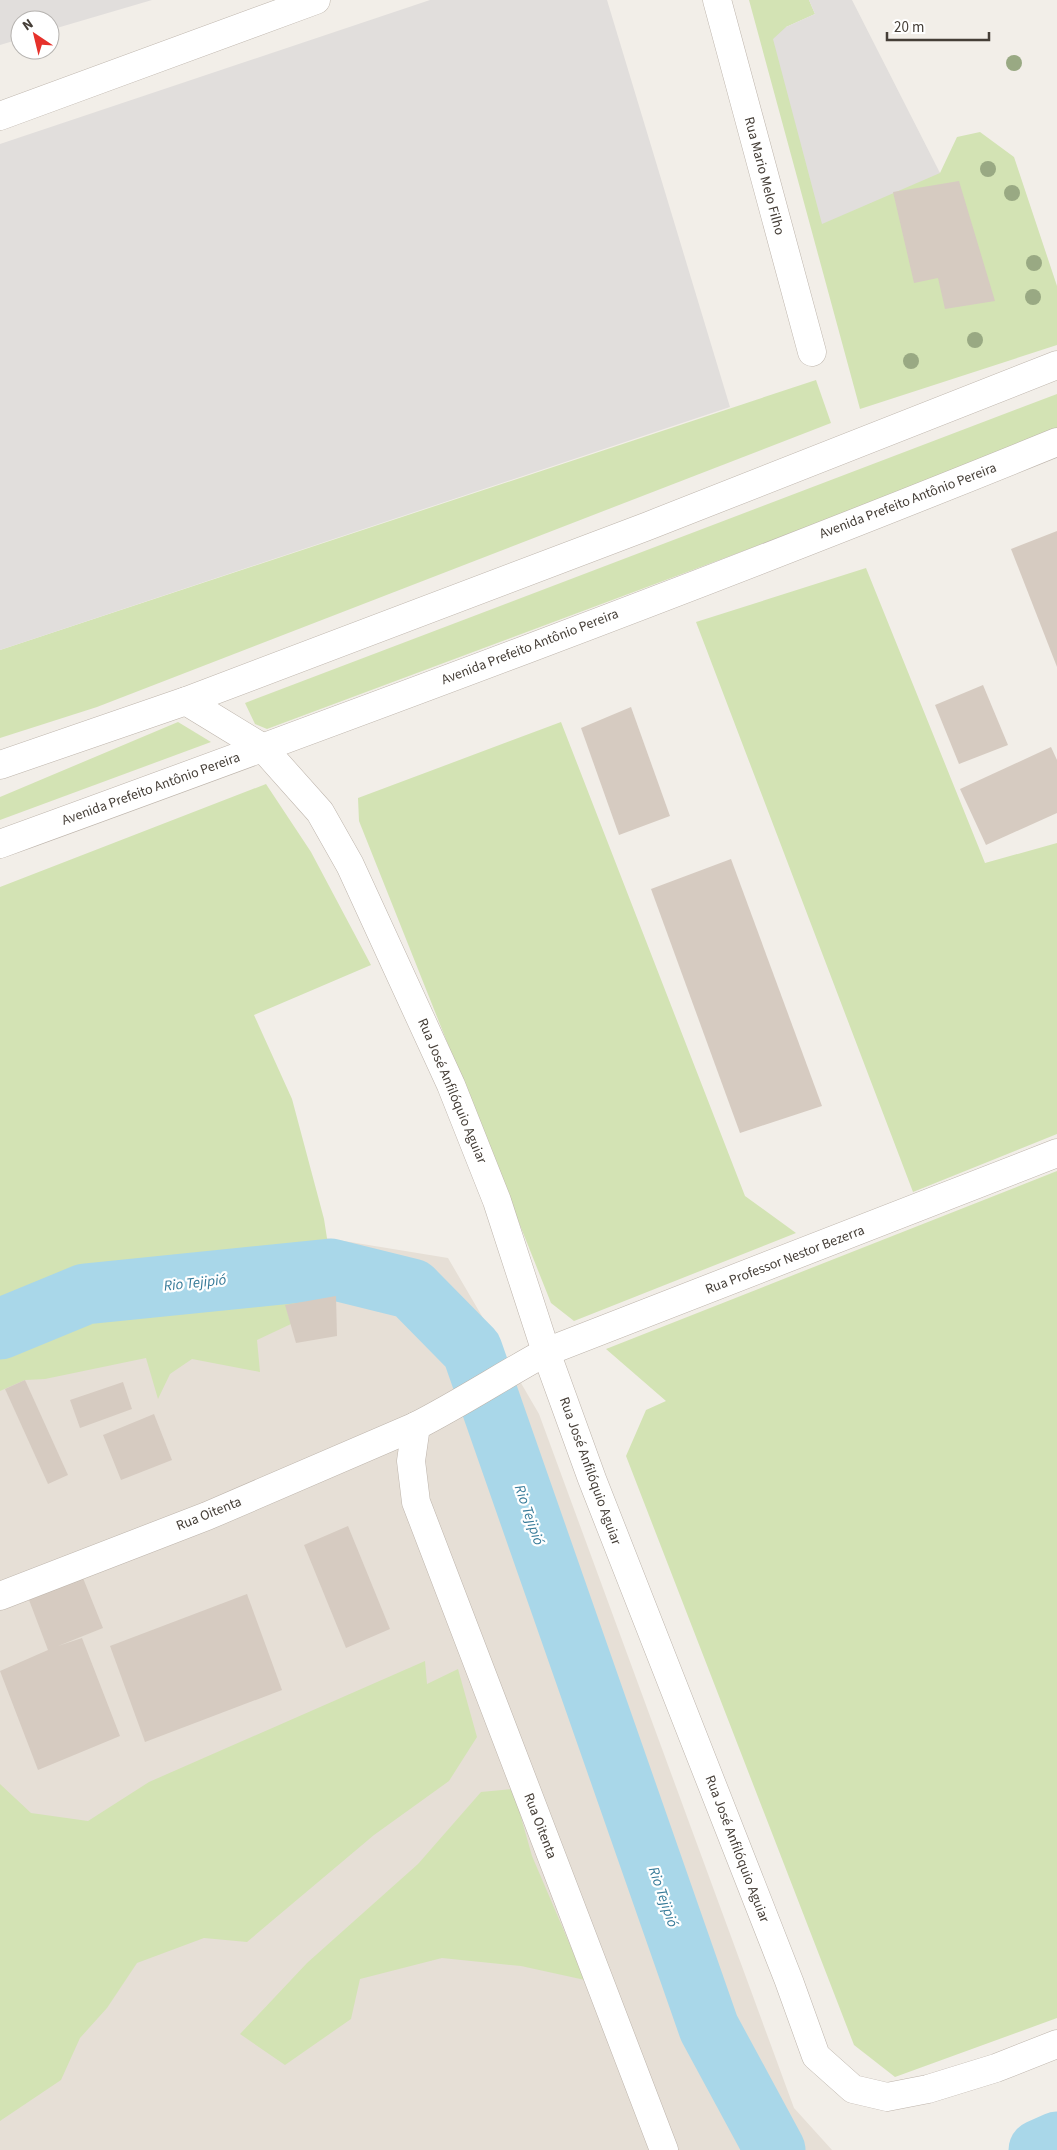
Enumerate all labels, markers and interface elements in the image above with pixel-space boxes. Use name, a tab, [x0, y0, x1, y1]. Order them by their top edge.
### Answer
north arrow	[10, 10, 60, 60]
scale bar	[887, 10, 990, 42]
text: N	[19, 14, 38, 36]
text: 20 m	[894, 17, 924, 38]
street label: Rua Mario Melo Filho	[739, 115, 789, 237]
street label: Avenida Prefeito Antônio Pereira	[816, 458, 1000, 544]
street label: Avenida Prefeito Antônio Pereira	[438, 604, 622, 690]
street label: Avenida Prefeito Antônio Pereira	[59, 747, 243, 831]
street label: Rua José Anfilóquio Aguiar	[412, 1015, 492, 1167]
street label: Rua Professor Nestor Bezerra	[702, 1220, 868, 1300]
water label: Rio Tejipió	[163, 1269, 228, 1297]
street label: Rua José Anfilóquio Aguiar	[554, 1394, 626, 1548]
water label: Rio Tejipió	[509, 1482, 549, 1548]
street label: Rua Oitenta	[173, 1492, 245, 1536]
street label: Rua José Anfilóquio Aguiar	[700, 1773, 774, 1926]
street label: Rua Oitenta	[518, 1790, 562, 1862]
water label: Rio Tejipió	[643, 1864, 683, 1930]

